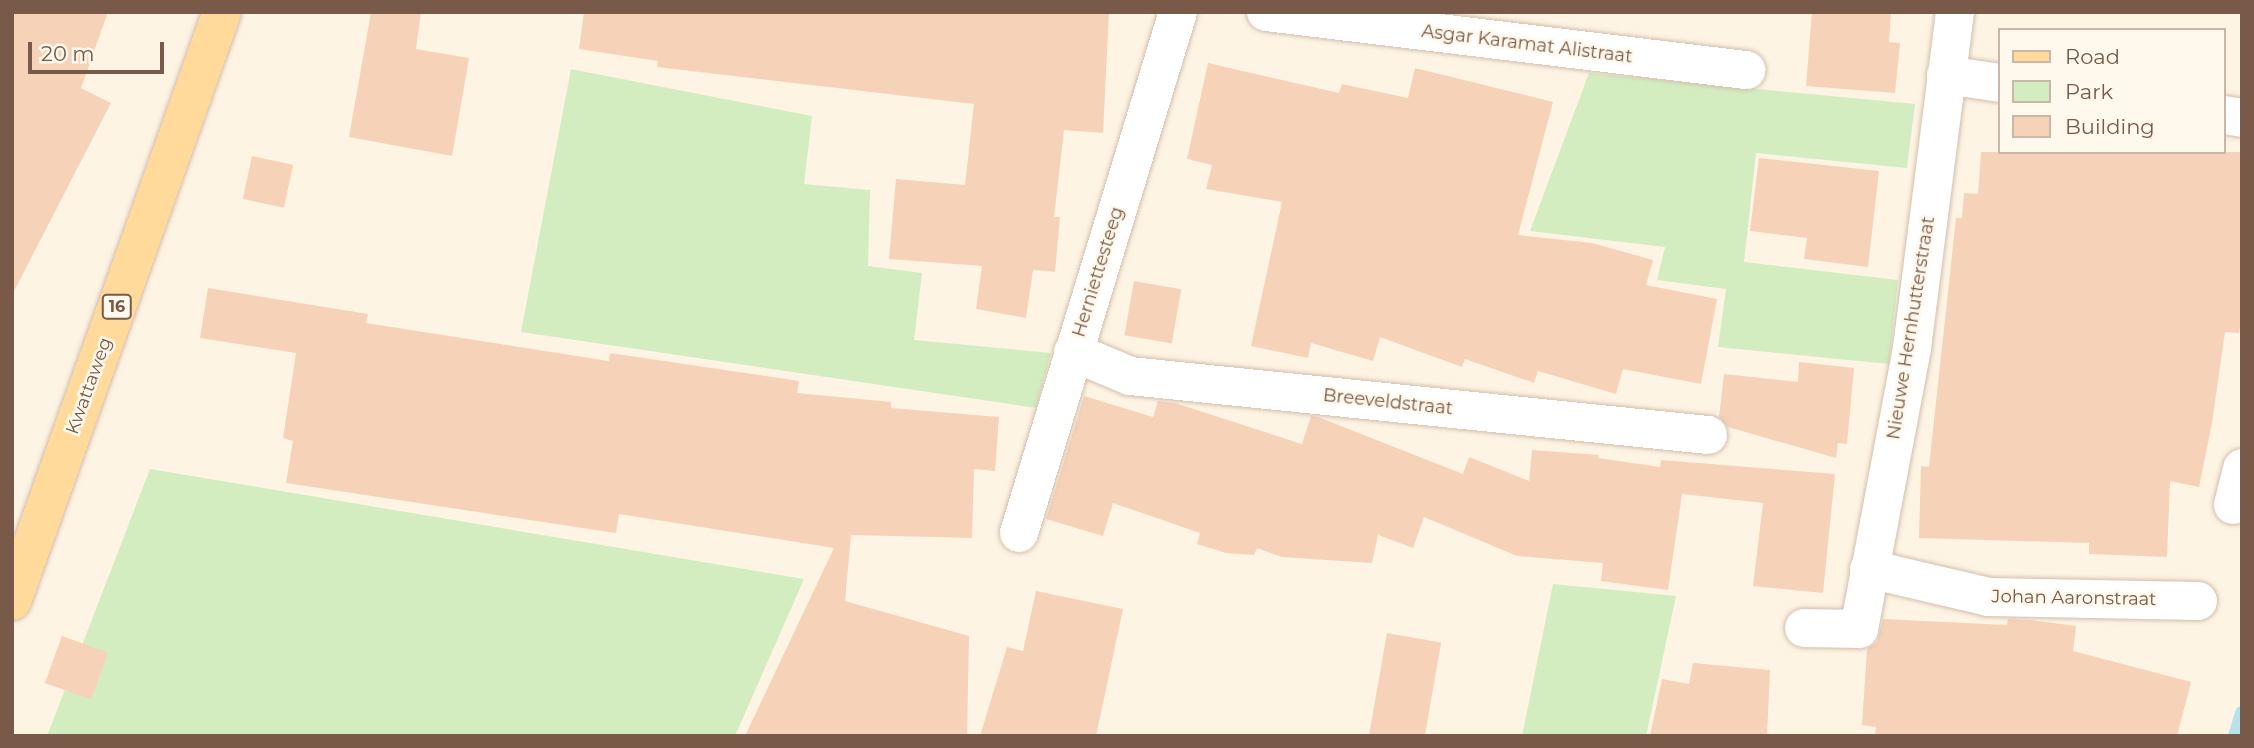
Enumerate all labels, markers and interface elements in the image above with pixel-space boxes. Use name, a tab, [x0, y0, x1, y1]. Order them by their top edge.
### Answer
street label: Asgar Karamat Alistraat	[1420, 20, 1634, 68]
scale bar	[32, 28, 168, 72]
legend	[1998, 28, 2226, 154]
text: 20 m	[41, 41, 95, 66]
text: Road	[2065, 44, 2120, 69]
text: Park	[2065, 79, 2113, 104]
text: Building	[2065, 114, 2155, 139]
street label: Herniettesteeg	[1068, 204, 1128, 340]
street label: Nieuwe Hernhutterstraat	[1883, 215, 1939, 441]
road number: 16	[101, 294, 133, 320]
street label: Kwattaweg	[62, 335, 116, 437]
street label: Breeveldstraat	[1322, 384, 1454, 420]
street label: Johan Aaronstraat	[1991, 586, 2157, 610]

